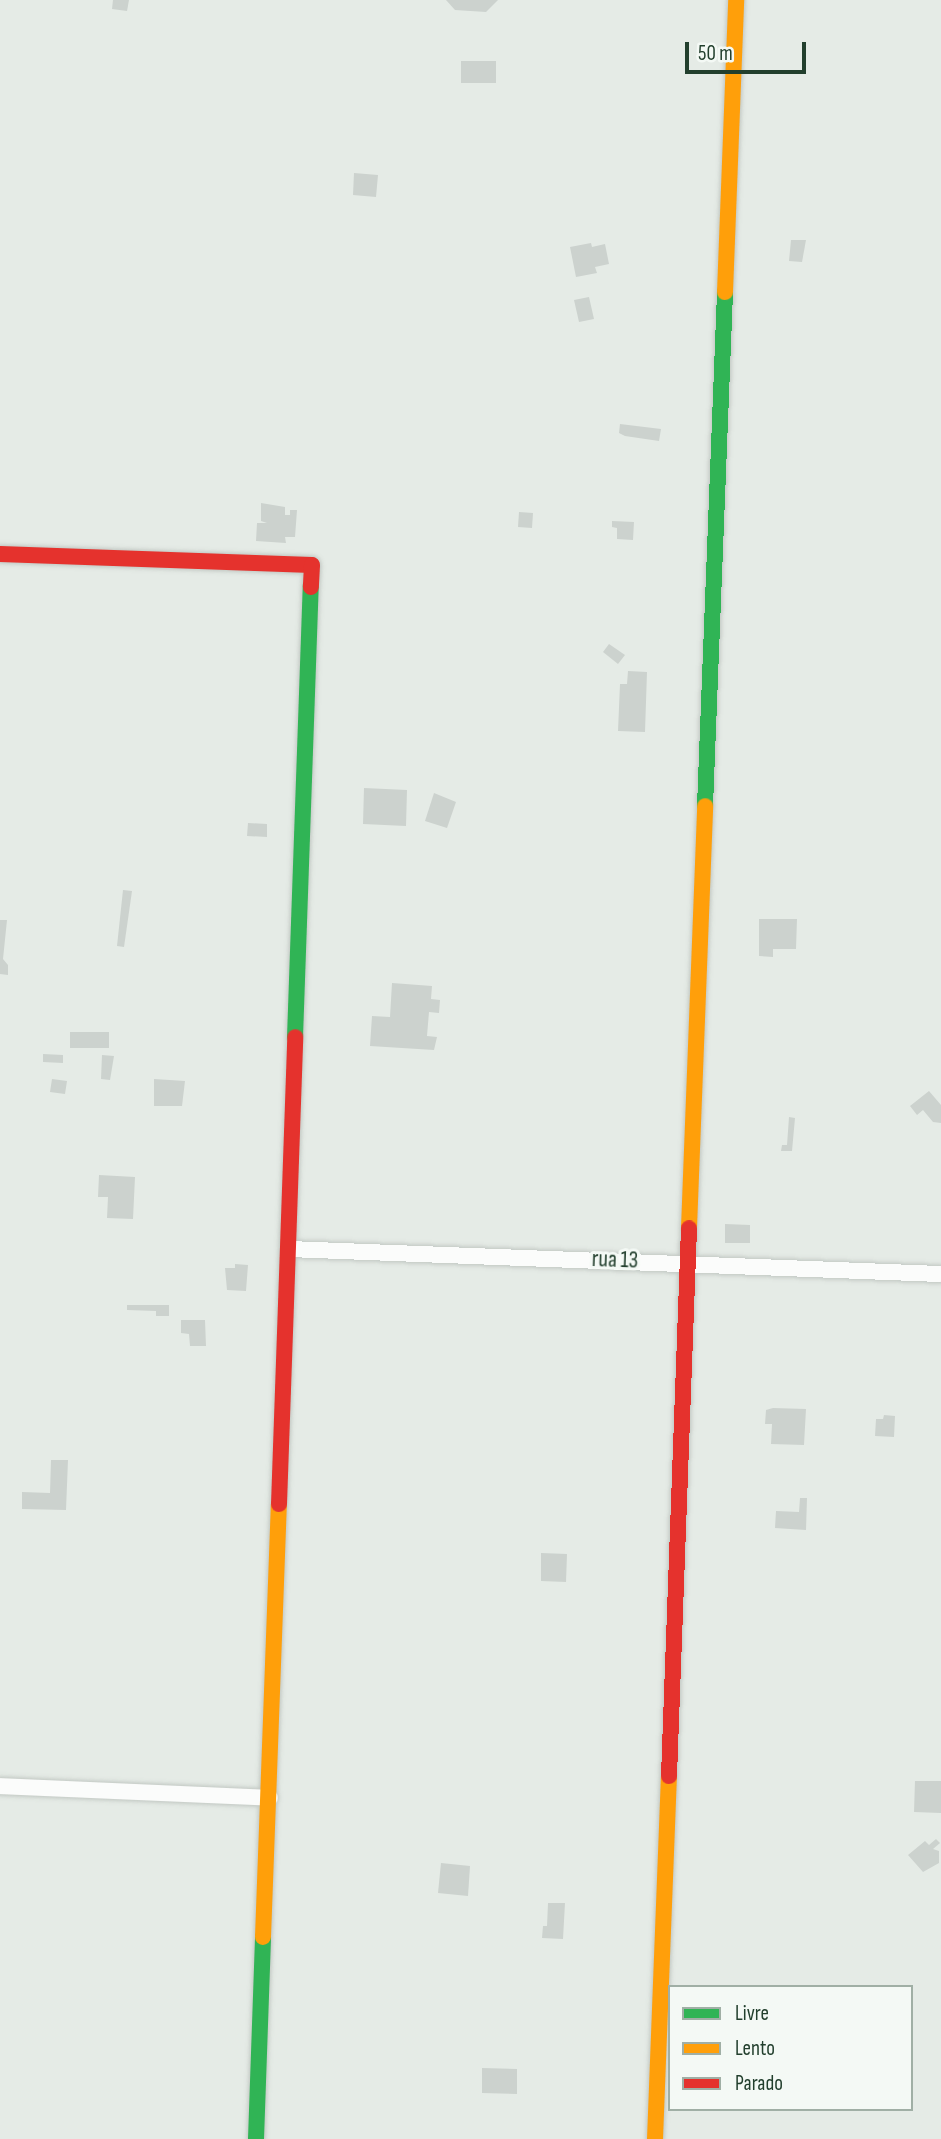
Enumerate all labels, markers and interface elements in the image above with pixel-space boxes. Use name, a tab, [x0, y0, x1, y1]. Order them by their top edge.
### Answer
scale bar	[689, 28, 810, 72]
text: 50 m	[698, 41, 733, 66]
street label: rua 13	[591, 1245, 639, 1275]
legend	[668, 1985, 913, 2111]
text: Livre	[735, 2001, 769, 2026]
text: Lento	[735, 2036, 775, 2061]
text: Parado	[735, 2071, 783, 2096]

